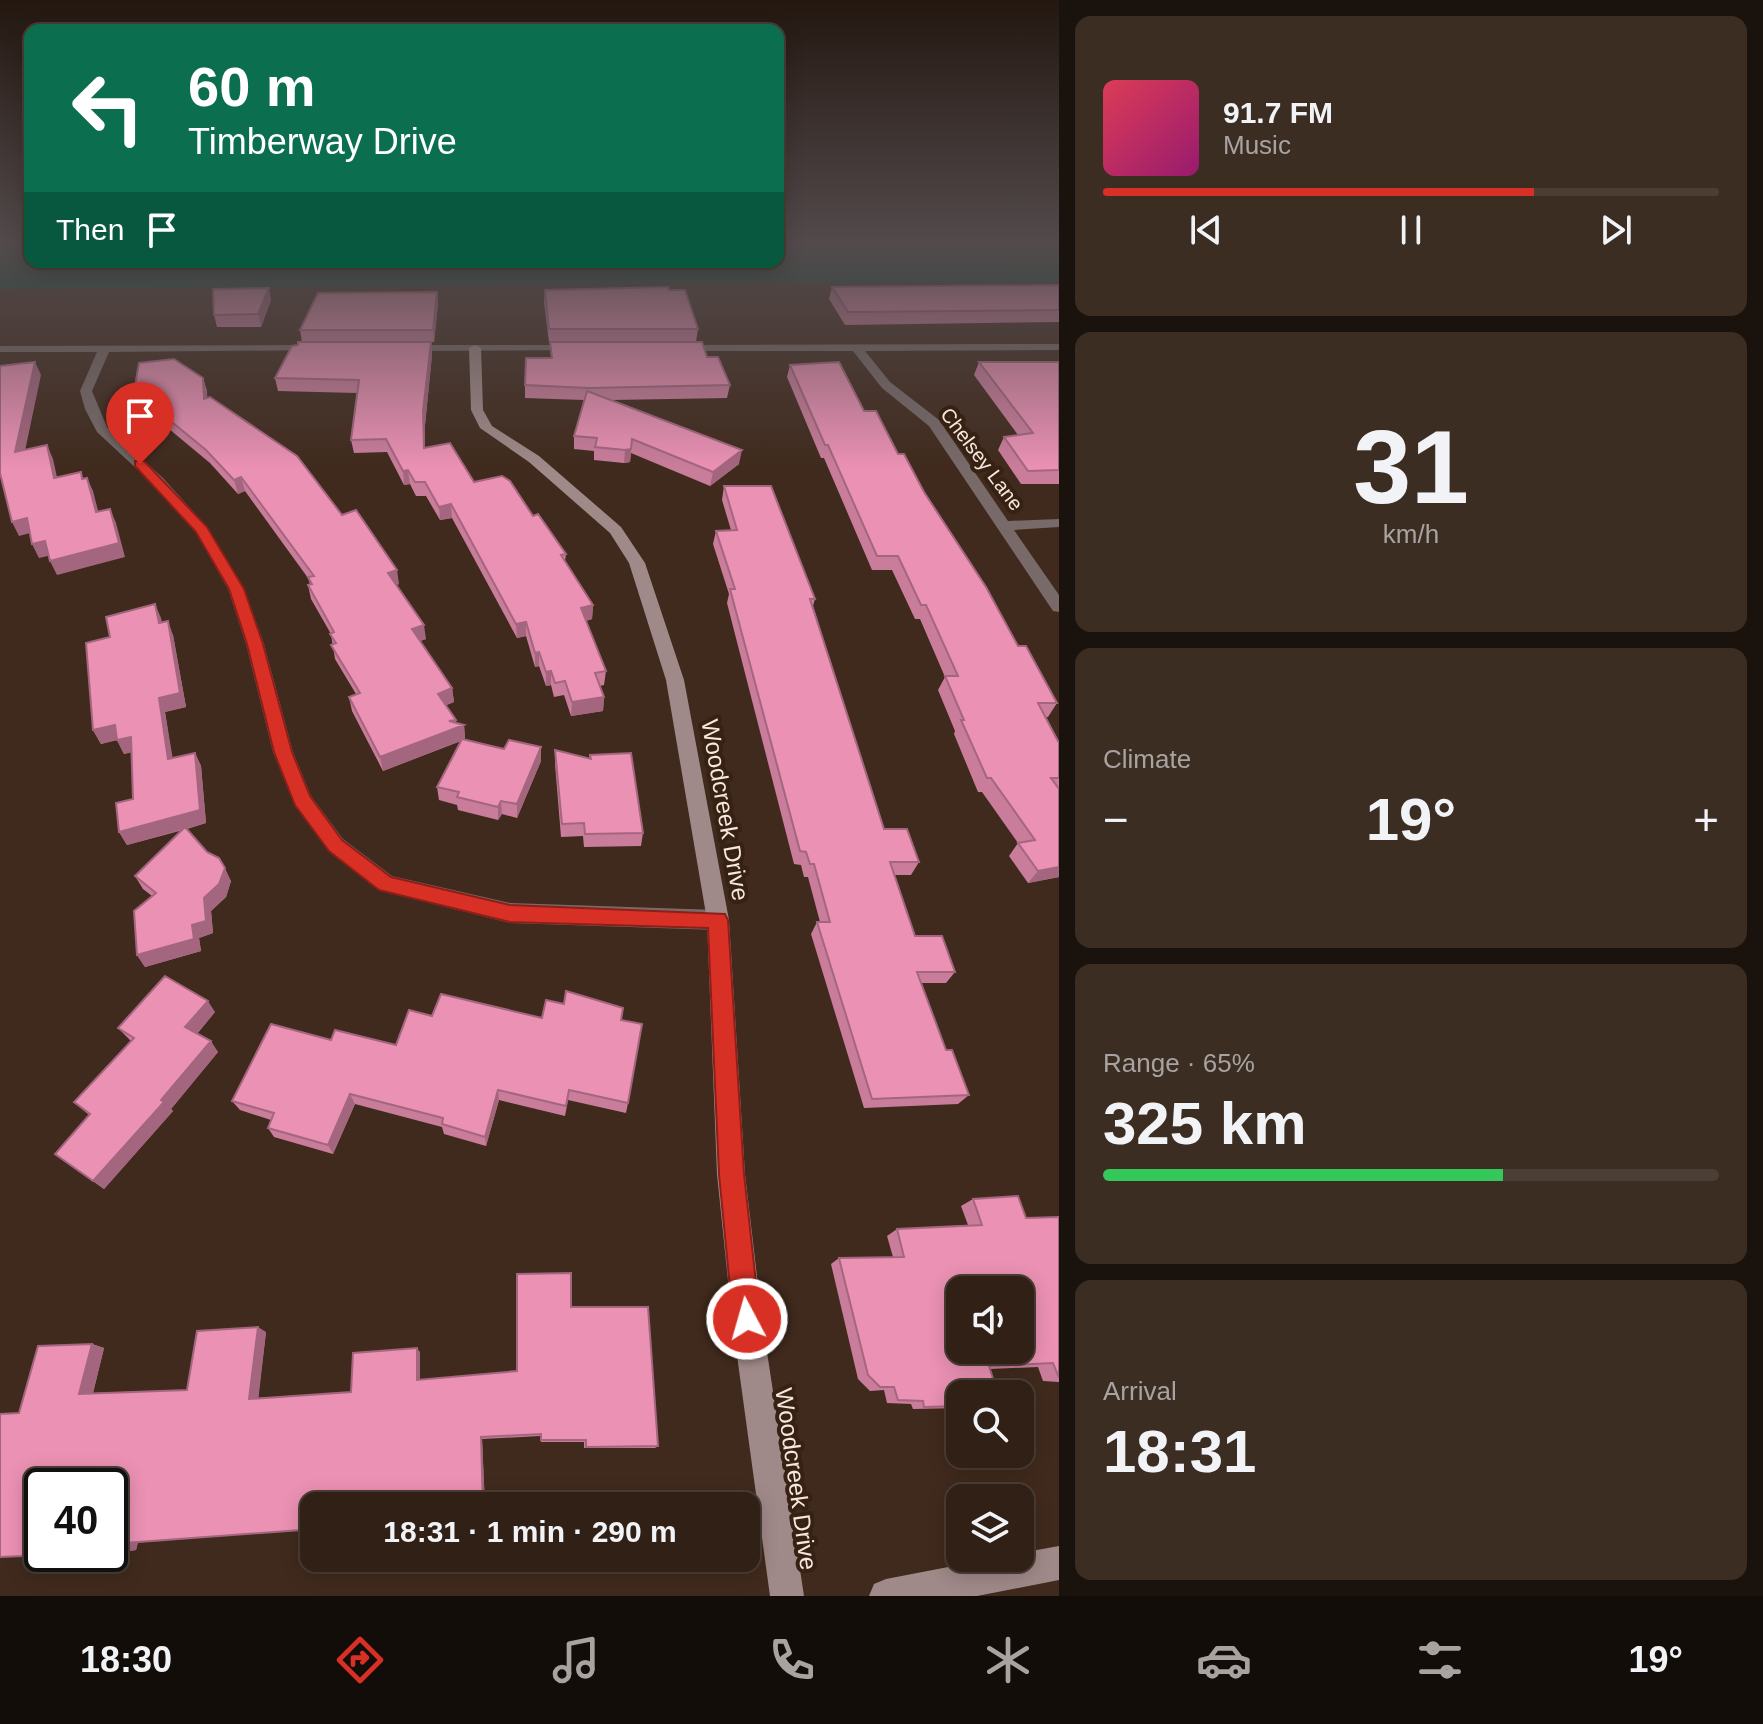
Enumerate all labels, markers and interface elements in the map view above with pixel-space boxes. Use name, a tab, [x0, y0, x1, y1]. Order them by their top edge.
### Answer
text: 60 m	[188, 55, 316, 118]
icon: left	[56, 56, 160, 160]
text: 91.7 FM	[1223, 96, 1333, 129]
text: Timberway Drive	[188, 121, 457, 162]
text: Music	[1223, 130, 1291, 160]
icon: arrive	[140, 208, 184, 252]
icon: previous	[1184, 208, 1228, 252]
icon: pause	[1389, 208, 1433, 252]
icon: next	[1594, 208, 1638, 252]
text: Then	[56, 213, 124, 246]
pin	[106, 382, 174, 464]
icon: arrive	[118, 394, 162, 438]
street label: Chelsey Lane	[936, 404, 1028, 514]
text: 31	[1353, 409, 1469, 525]
text: km/h	[1383, 519, 1439, 549]
street label: Woodcreek Drive	[696, 717, 755, 903]
text: Climate	[1103, 744, 1191, 774]
text: 19°	[1366, 786, 1456, 853]
text: −	[1103, 795, 1129, 844]
text: +	[1693, 795, 1719, 844]
text: Range · 65%	[1103, 1048, 1255, 1078]
text: 325 km	[1103, 1090, 1307, 1157]
map controls	[946, 1276, 1034, 1572]
button: sound	[946, 1276, 1034, 1364]
position arrow	[705, 1277, 789, 1361]
text: Arrival	[1103, 1376, 1177, 1406]
button: search	[946, 1380, 1034, 1468]
street label: Woodcreek Drive	[770, 1386, 823, 1572]
text: 18:31	[1103, 1418, 1256, 1485]
speed limit sign: 40	[24, 1468, 128, 1572]
button: layers	[946, 1484, 1034, 1572]
text: 18:31 · 1 min · 290 m	[383, 1515, 677, 1548]
icon: directions	[332, 1632, 388, 1688]
icon: music	[548, 1632, 604, 1688]
icon: phone	[764, 1632, 820, 1688]
icon: climate	[980, 1632, 1036, 1688]
icon: car	[1196, 1632, 1252, 1688]
icon: filters	[1412, 1632, 1468, 1688]
text: 18:30	[80, 1639, 172, 1680]
text: 19°	[1628, 1639, 1683, 1680]

